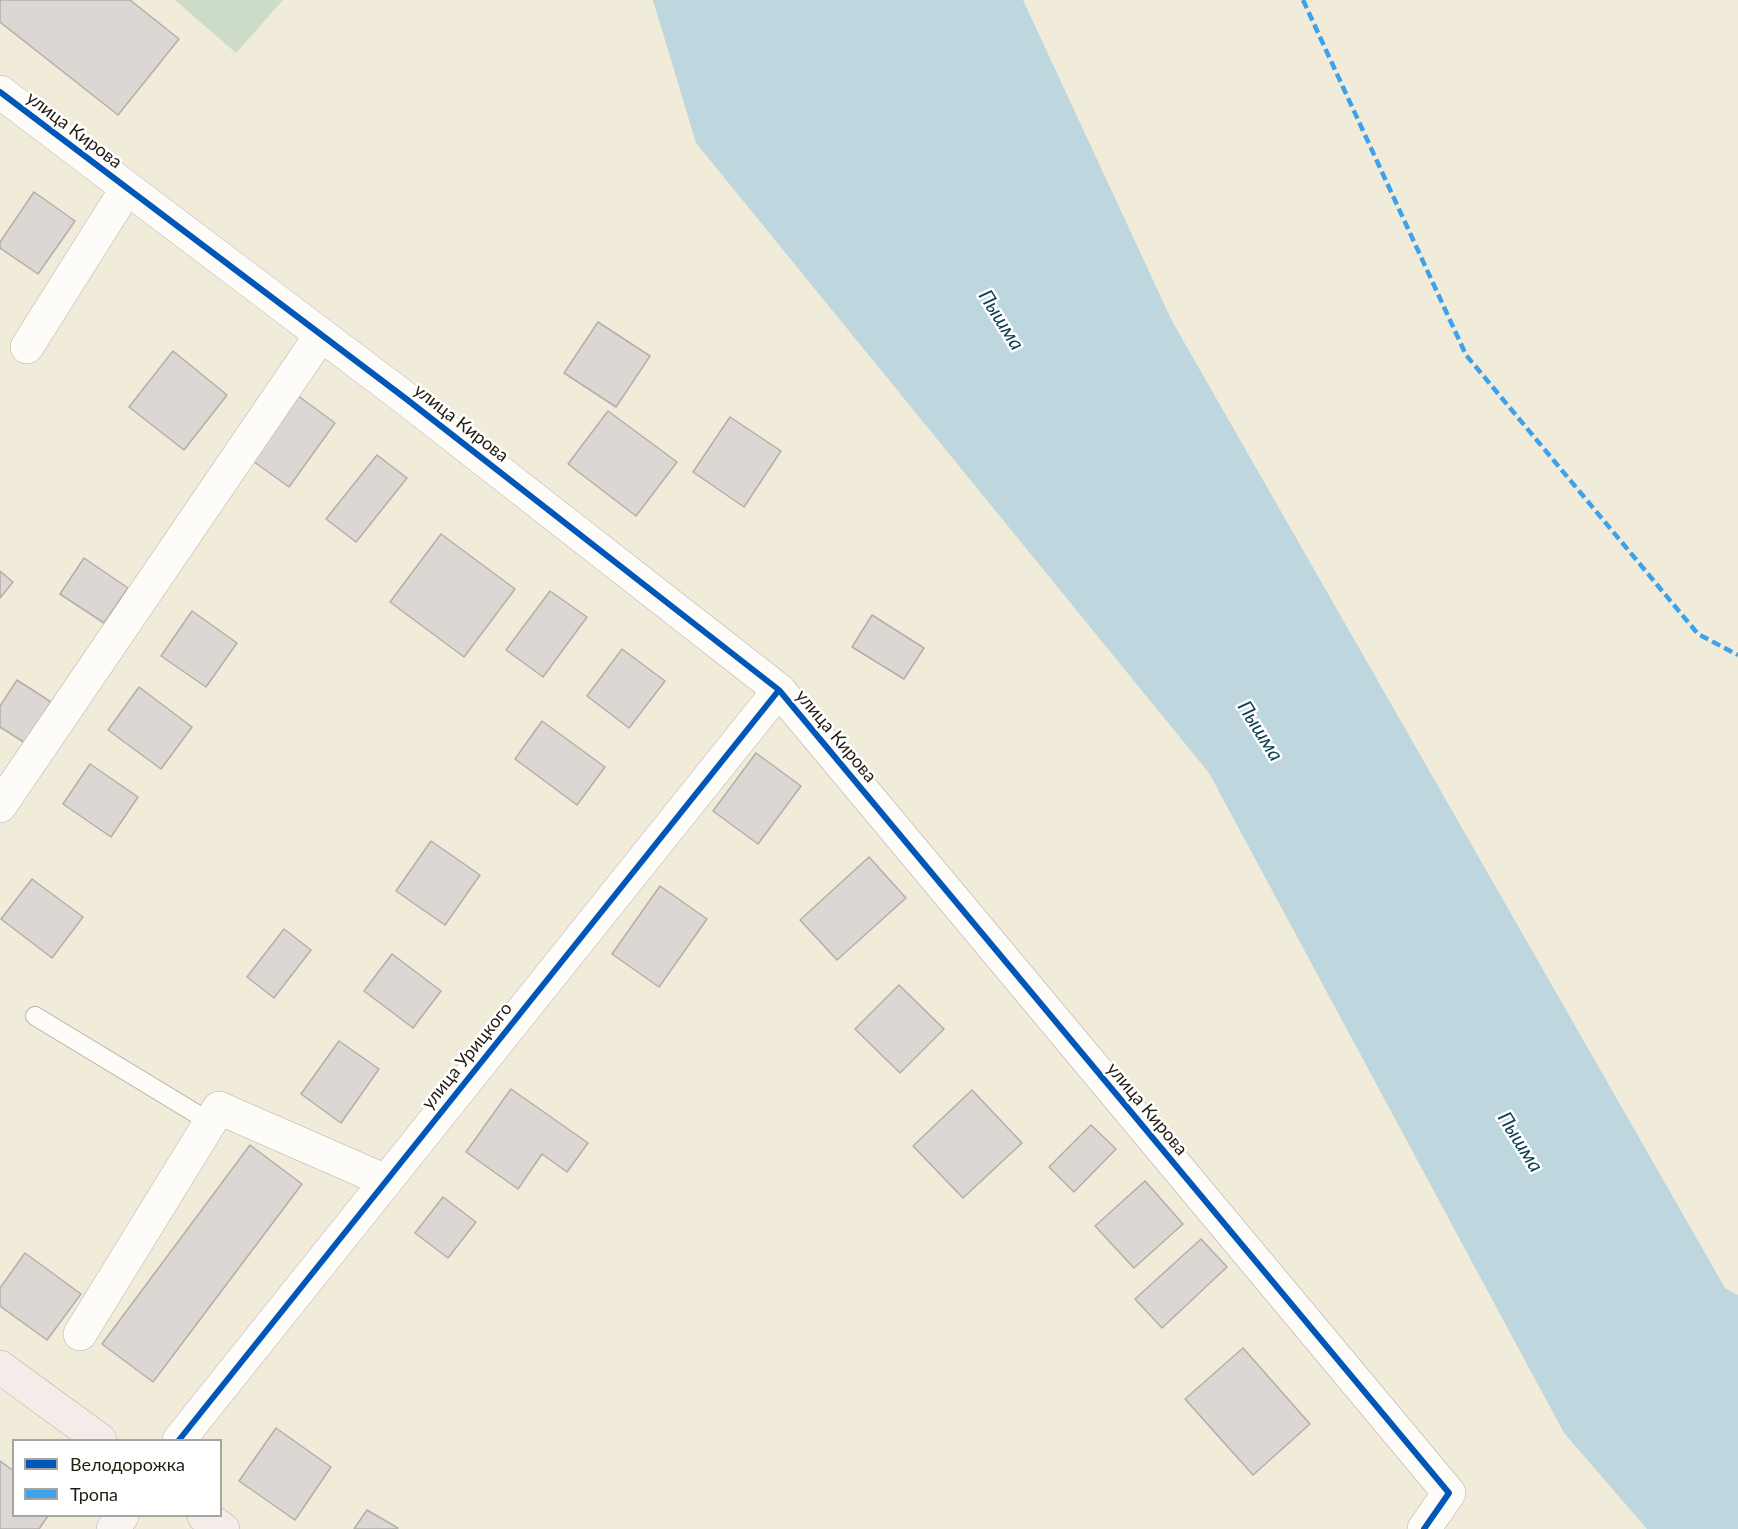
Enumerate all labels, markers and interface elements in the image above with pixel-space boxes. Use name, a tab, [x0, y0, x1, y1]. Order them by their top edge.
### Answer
street label: улица Кирова	[22, 87, 126, 173]
water label: Пышма	[973, 286, 1029, 354]
street label: улица Кирова	[409, 379, 513, 467]
street label: улица Кирова	[791, 685, 881, 787]
water label: Пышма	[1232, 697, 1288, 765]
street label: улица Урицкого	[417, 998, 517, 1114]
street label: улица Кирова	[1102, 1058, 1192, 1160]
water label: Пышма	[1492, 1108, 1548, 1176]
legend	[12, 1439, 222, 1517]
text: Велодорожка	[70, 1453, 185, 1475]
text: Тропа	[70, 1483, 118, 1505]

